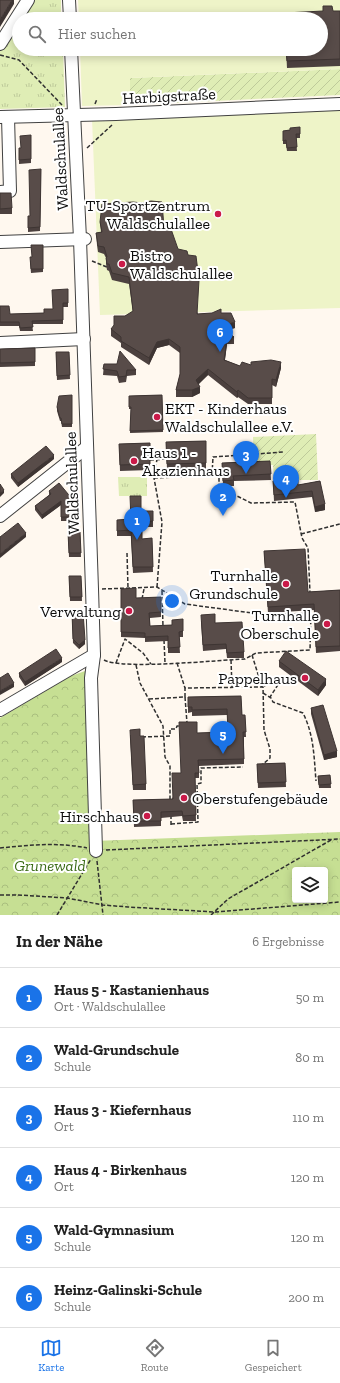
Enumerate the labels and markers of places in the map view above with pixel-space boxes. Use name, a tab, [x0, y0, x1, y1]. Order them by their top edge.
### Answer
place label: TU-Sportzentrum Waldschulallee	[86, 196, 210, 233]
marker: TU-Sportzentrum Waldschulallee	[213, 209, 223, 219]
place label: Bistro Waldschulallee	[130, 246, 233, 283]
marker: Bistro Waldschulallee	[117, 259, 127, 269]
pin: 6	[207, 319, 233, 352]
place label: EKT - Kinderhaus Waldschulallee e.V.	[165, 399, 294, 436]
marker: EKT - Kinderhaus Waldschulallee e.V.	[152, 412, 162, 422]
pin: 3	[233, 441, 259, 474]
place label: Haus 1 - Akazienhaus	[142, 443, 230, 480]
marker: Haus 1 - Akazienhaus	[129, 456, 139, 466]
pin: 4	[273, 465, 299, 498]
pin: 2	[210, 483, 236, 516]
pin: 1	[124, 507, 150, 540]
place label: Turnhalle Grundschule	[189, 566, 278, 603]
marker: Turnhalle Grundschule	[281, 579, 291, 589]
place label: Verwaltung	[39, 602, 121, 621]
marker: Verwaltung	[124, 606, 134, 616]
place label: Turnhalle Oberschule	[241, 606, 319, 643]
marker: Turnhalle Oberschule	[322, 619, 332, 629]
place label: Pappelhaus	[218, 669, 297, 688]
marker: Pappelhaus	[300, 673, 310, 683]
pin: 5	[210, 721, 236, 754]
place label: Oberstufengebäude	[192, 789, 328, 808]
marker: Oberstufengebäude	[179, 793, 189, 803]
place label: Hirschhaus	[60, 807, 139, 826]
marker: Hirschhaus	[142, 811, 152, 821]

